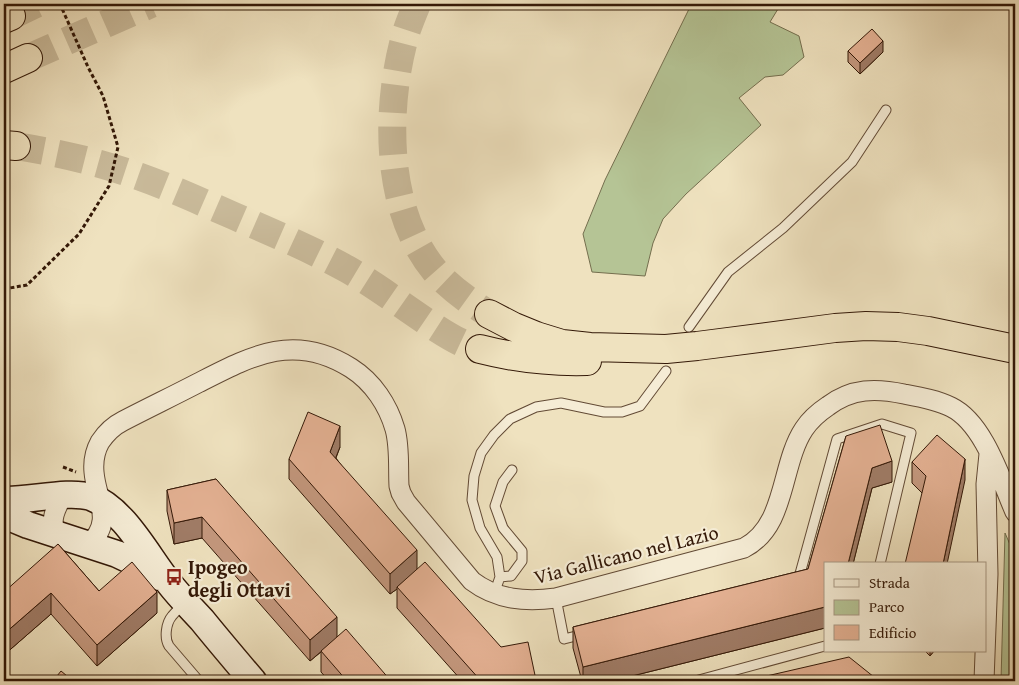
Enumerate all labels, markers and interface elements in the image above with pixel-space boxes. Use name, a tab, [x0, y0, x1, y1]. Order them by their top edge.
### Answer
street label: Via Gallicano nel Lazio	[531, 517, 721, 591]
place label: Ipogeo degli Ottavi	[188, 552, 291, 604]
legend	[824, 562, 986, 652]
bus stop icon: Ipogeo degli Ottavi	[164, 567, 184, 587]
text: Strada	[869, 572, 910, 593]
text: Parco	[869, 596, 905, 617]
text: Edificio	[869, 622, 917, 643]

